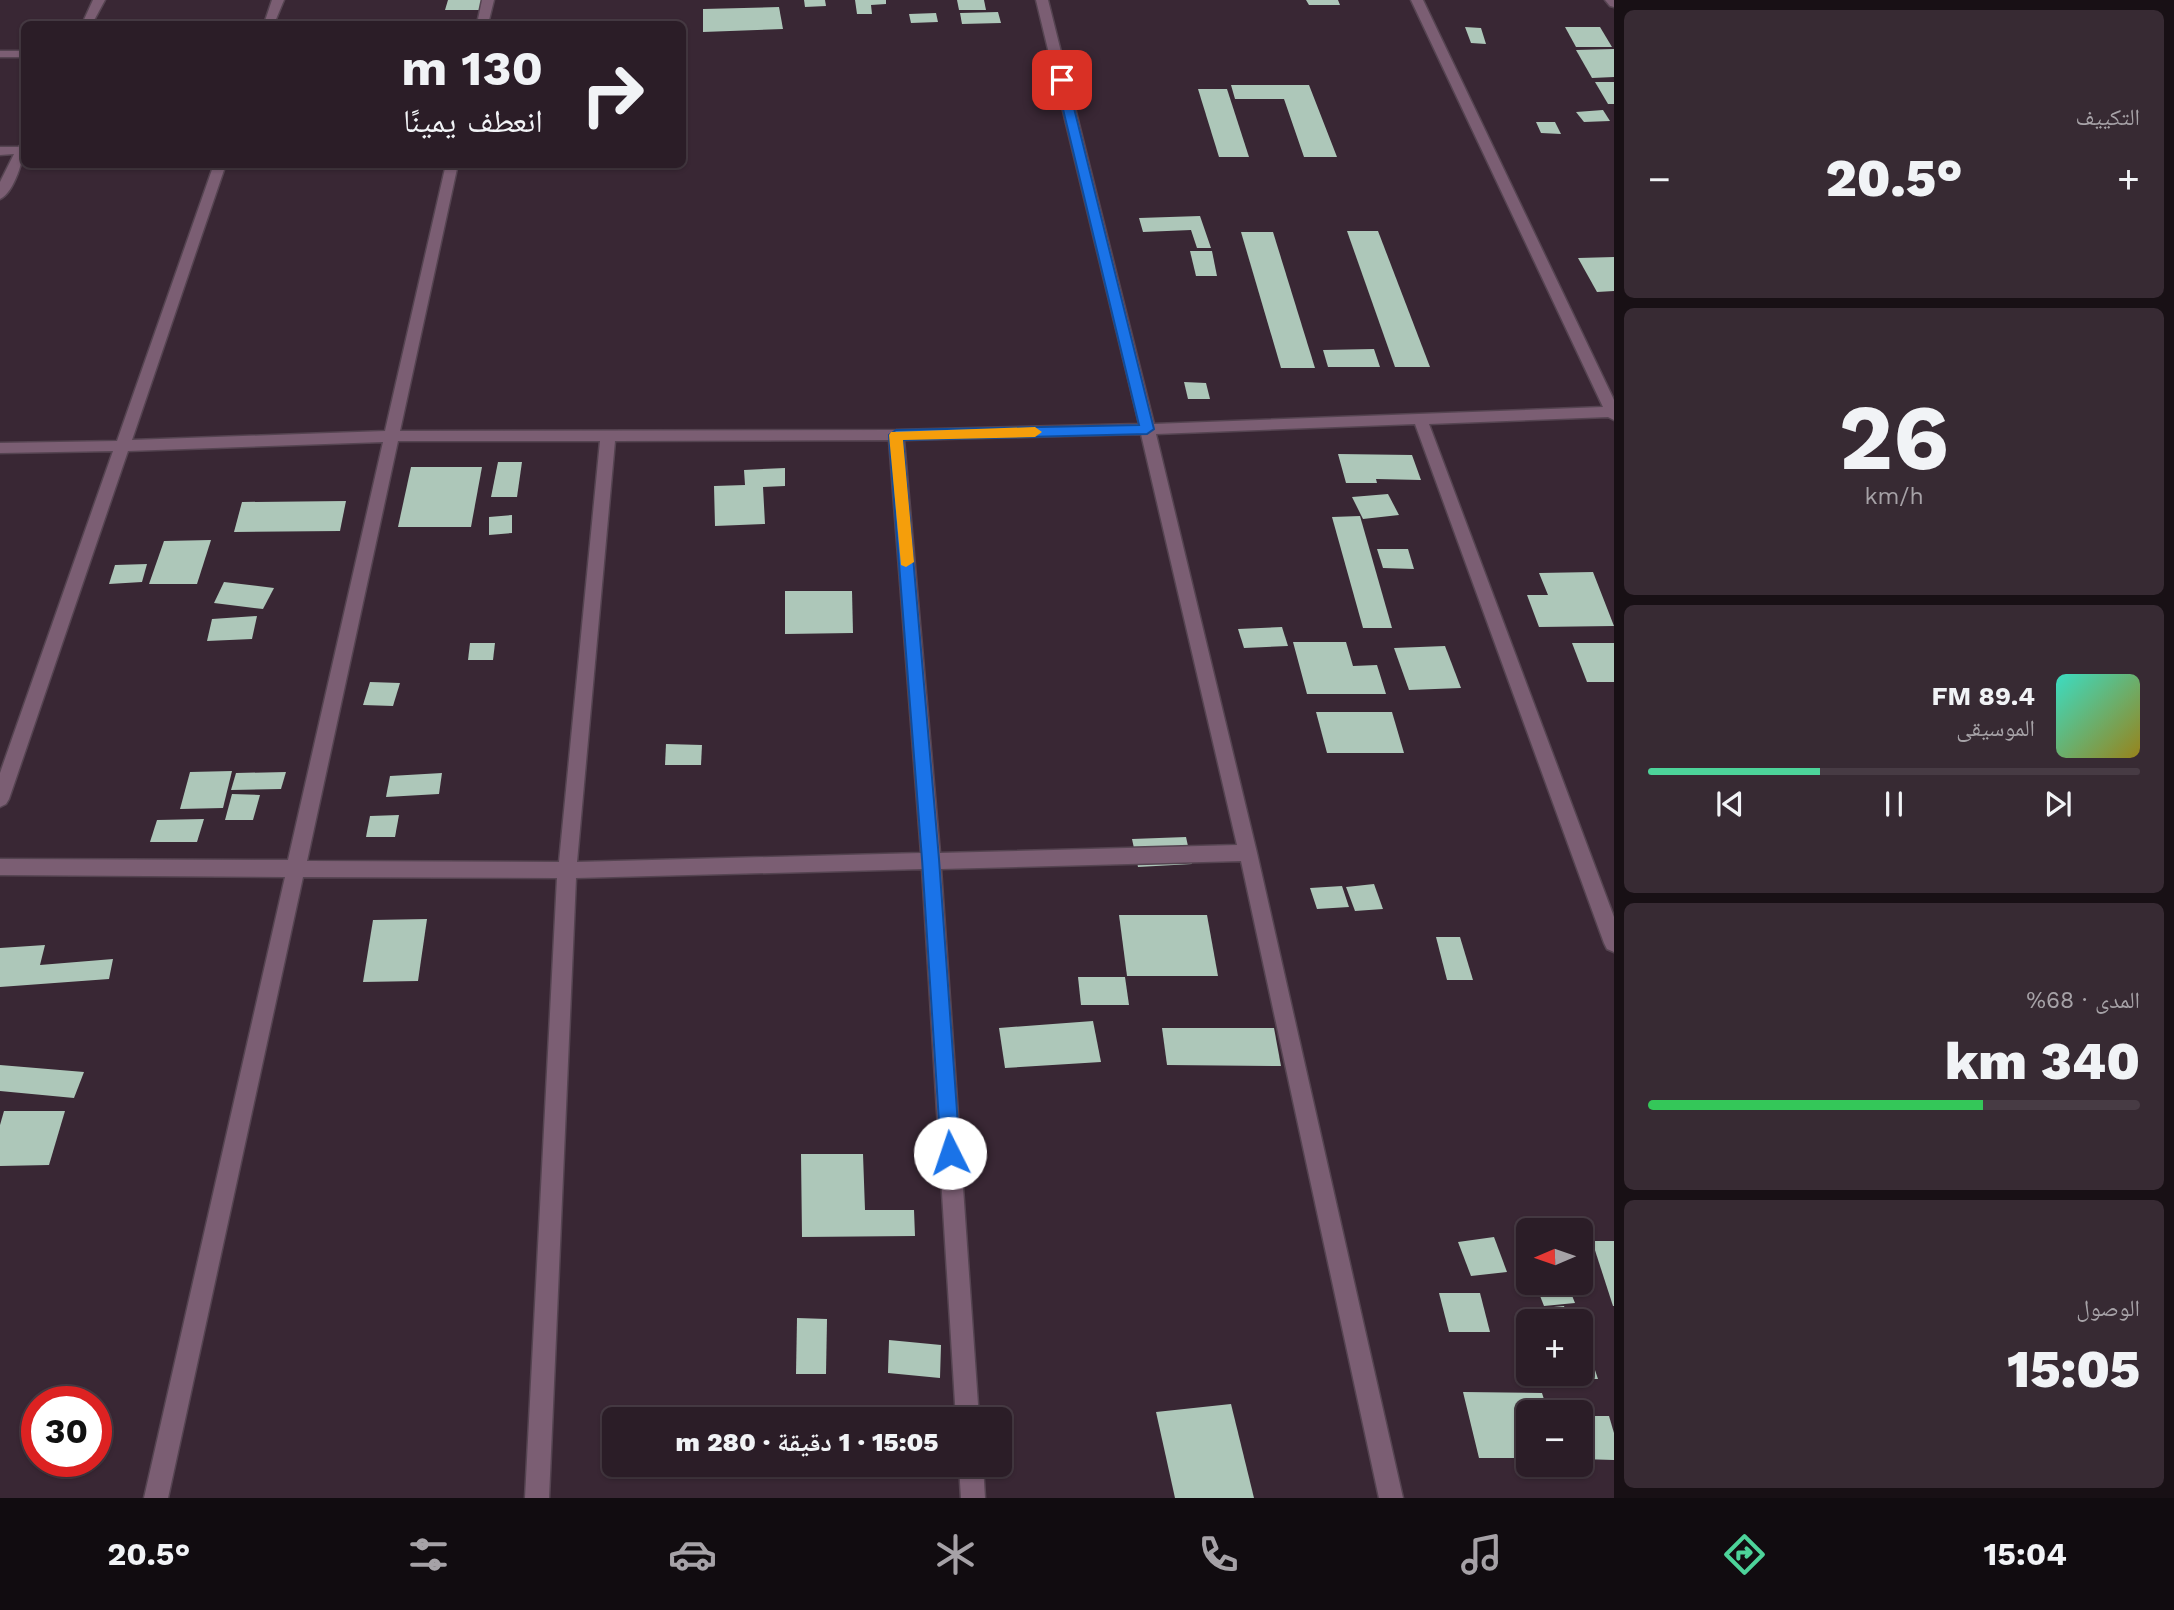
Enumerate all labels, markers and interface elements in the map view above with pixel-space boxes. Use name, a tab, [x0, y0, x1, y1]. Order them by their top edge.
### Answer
text: 130 m	[401, 39, 543, 97]
icon: right	[567, 49, 658, 140]
pin	[1032, 50, 1092, 110]
icon: arrive	[1043, 61, 1081, 99]
text: انعطف يمينًا	[403, 102, 543, 140]
text: التكييف	[2075, 104, 2140, 131]
text: 20.5°	[1825, 148, 1963, 209]
text: −	[1648, 157, 1671, 201]
text: +	[2117, 157, 2140, 201]
text: 26	[1839, 384, 1949, 491]
text: km/h	[1864, 483, 1924, 510]
text: 89.4 FM	[1932, 681, 2035, 711]
text: الموسيقى	[1956, 715, 2035, 742]
icon: previous	[1711, 785, 1749, 823]
icon: pause	[1875, 785, 1913, 823]
icon: next	[2039, 785, 2077, 823]
text: المدى · 68%	[2026, 987, 2140, 1014]
text: 340 km	[1945, 1031, 2140, 1092]
position arrow	[913, 1116, 987, 1190]
north arrow	[1516, 1218, 1592, 1295]
map controls	[1516, 1218, 1593, 1477]
text: الوصول	[2076, 1295, 2140, 1322]
button: +	[1516, 1309, 1593, 1386]
text: 15:05	[2007, 1339, 2140, 1400]
speed limit sign: 30	[21, 1386, 112, 1477]
button: −	[1516, 1400, 1593, 1477]
text: 15:05 · 1 دقيقة · 280 m	[676, 1427, 938, 1457]
icon: filters	[404, 1530, 453, 1579]
icon: car	[668, 1530, 717, 1579]
icon: climate	[931, 1530, 980, 1579]
icon: phone	[1194, 1530, 1243, 1579]
icon: music	[1457, 1530, 1506, 1579]
icon: directions	[1720, 1530, 1769, 1579]
text: 20.5°	[107, 1535, 190, 1573]
text: 15:04	[1984, 1535, 2067, 1573]

